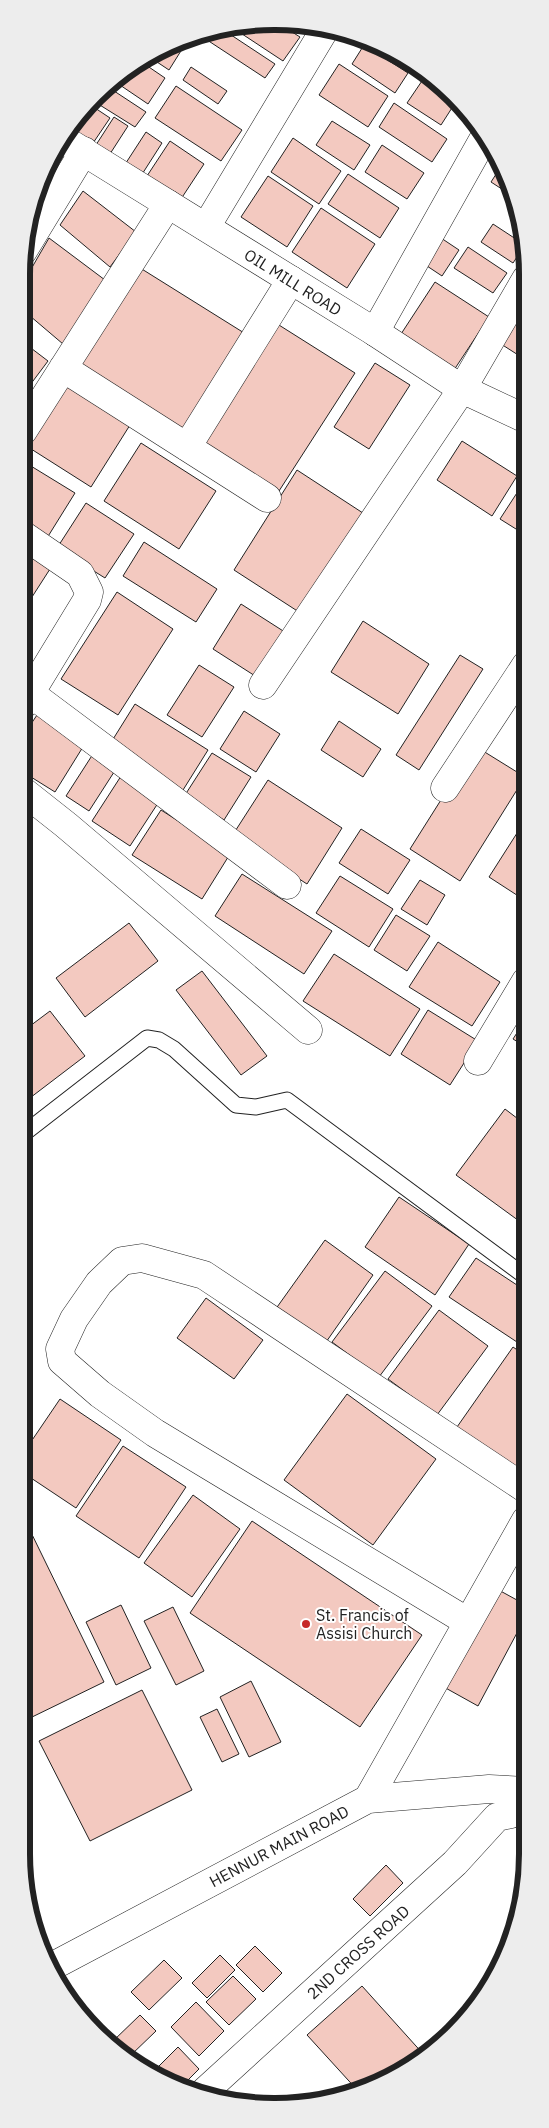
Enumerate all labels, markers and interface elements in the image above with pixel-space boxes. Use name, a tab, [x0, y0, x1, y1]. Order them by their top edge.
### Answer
street label: OIL MILL ROAD	[241, 244, 345, 320]
place label: St. Francis of Assisi Church	[316, 1605, 412, 1643]
marker: St. Francis of Assisi Church	[300, 1618, 312, 1630]
street label: HENNUR MAIN ROAD	[206, 1801, 352, 1891]
street label: 2ND CROSS ROAD	[303, 1901, 413, 2003]

